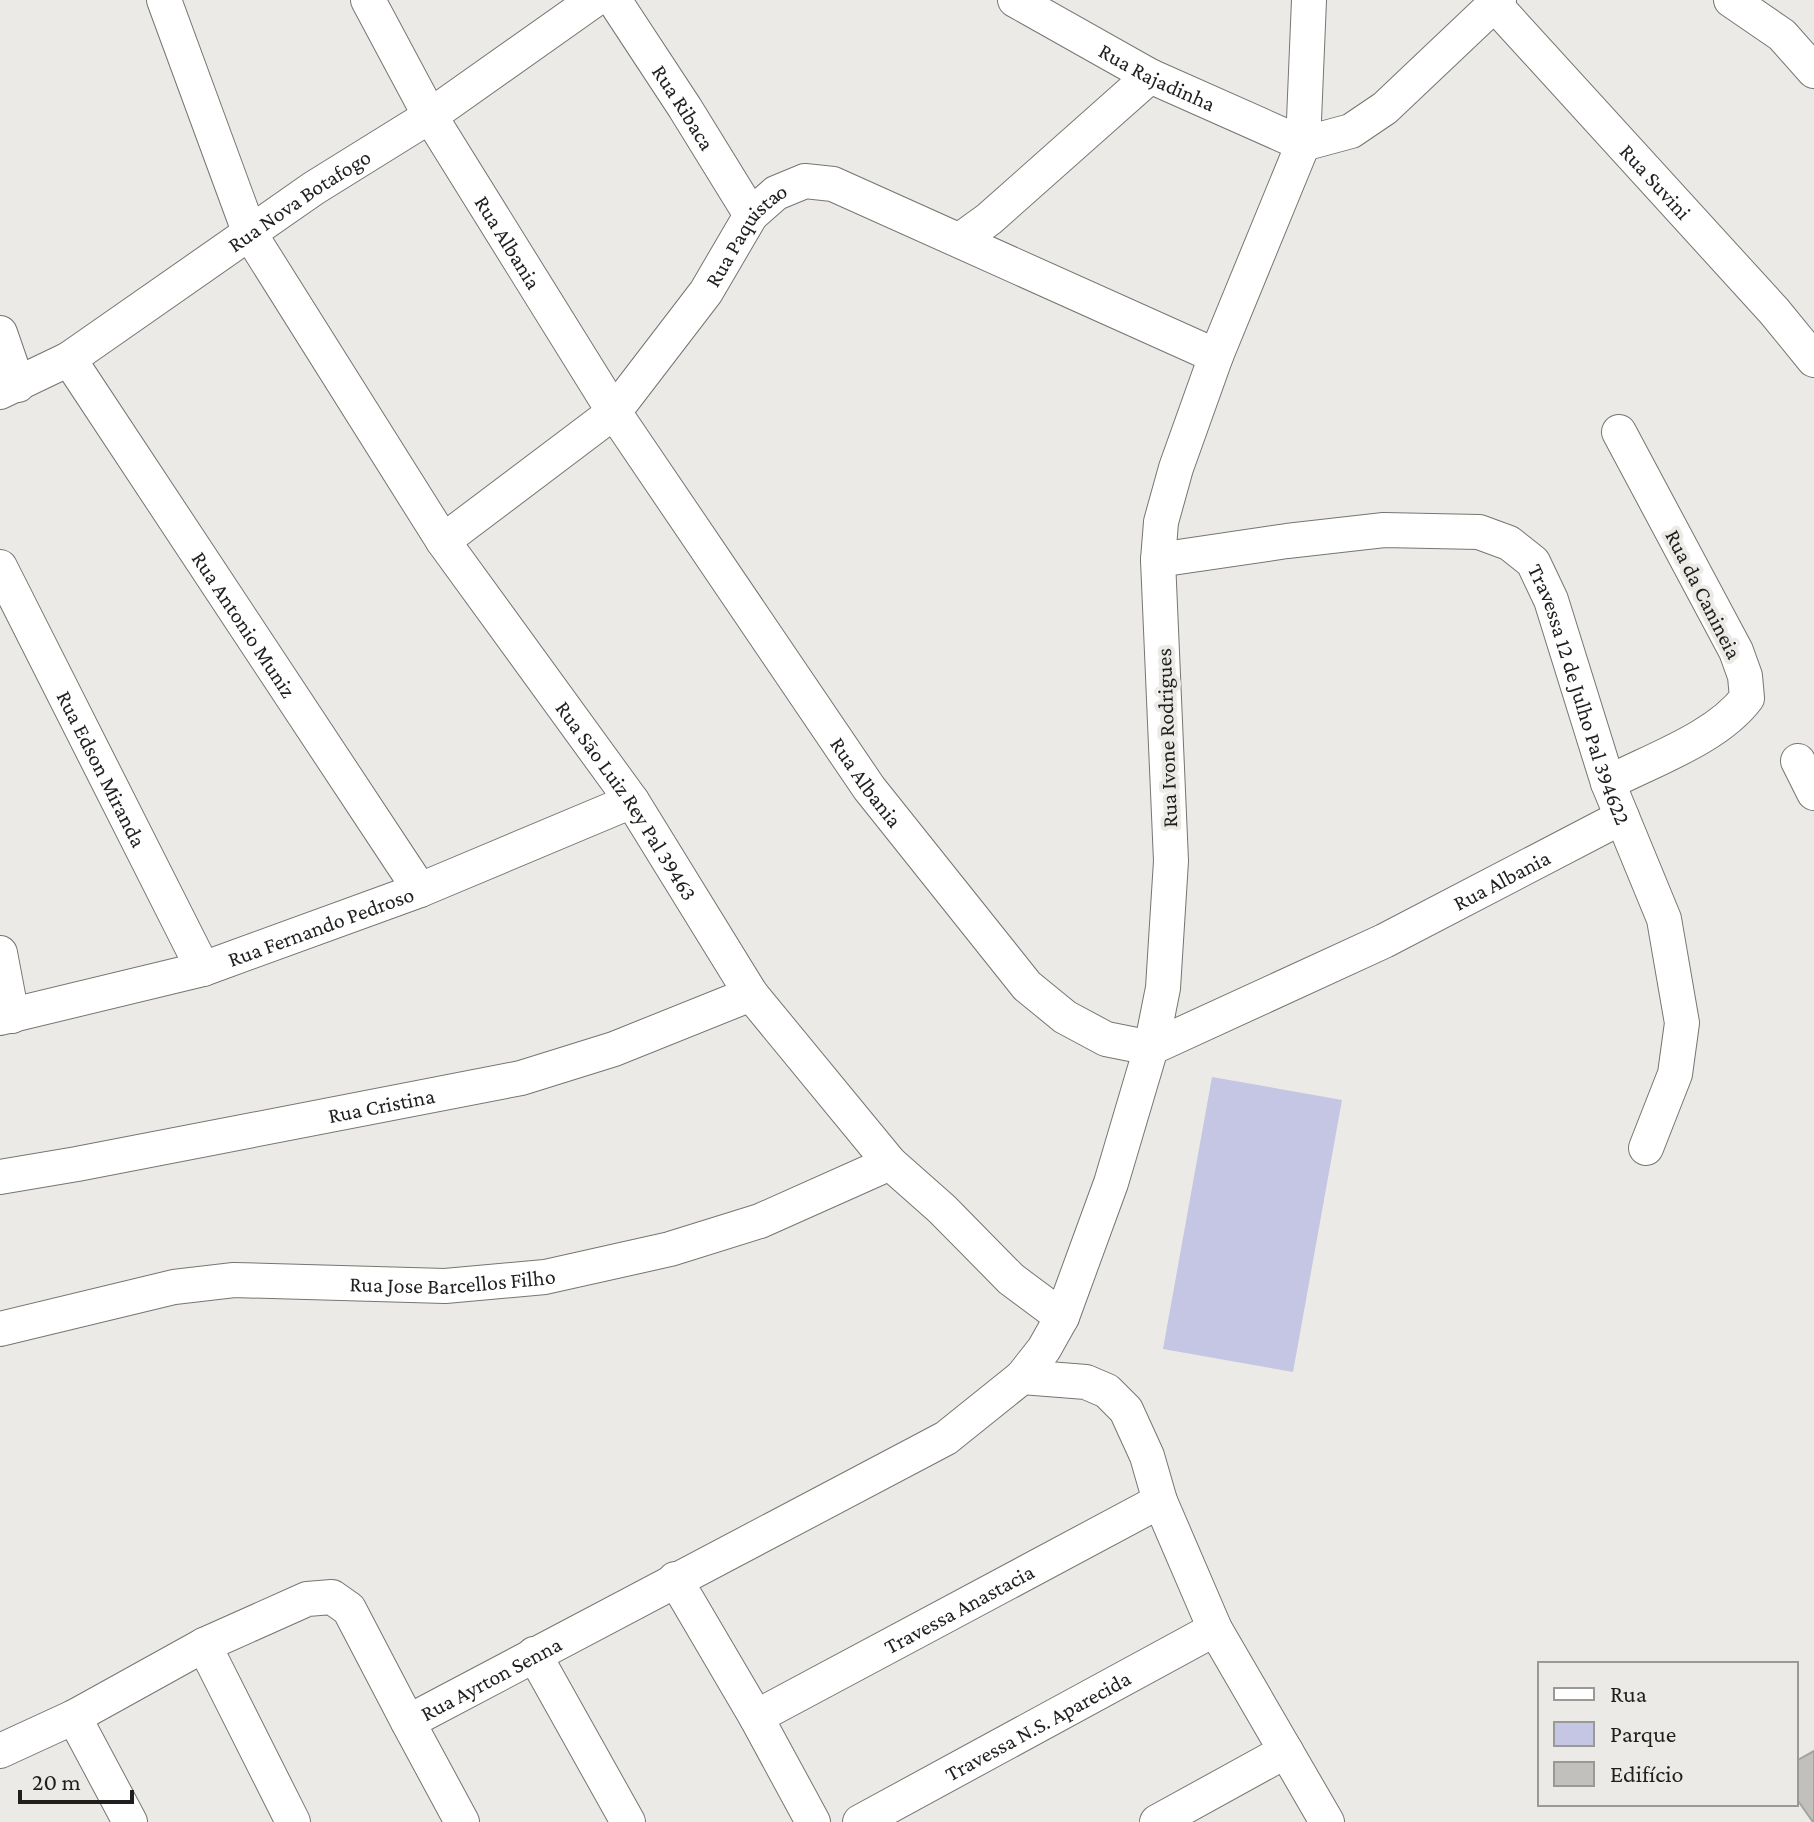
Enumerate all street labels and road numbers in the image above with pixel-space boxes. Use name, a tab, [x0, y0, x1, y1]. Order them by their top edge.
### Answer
street label: Rua Rajadinha	[1095, 38, 1219, 117]
street label: Rua Ribaca	[647, 60, 720, 155]
street label: Rua Suvini	[1615, 139, 1696, 225]
street label: Rua Nova Botafogo	[223, 144, 375, 257]
street label: Rua Paquistao	[700, 178, 791, 291]
street label: Rua Albania	[469, 191, 546, 294]
street label: Rua da Canineia	[1660, 525, 1747, 663]
street label: Rua Antonio Muniz	[187, 547, 301, 702]
street label: Travessa 12 de Julho Pal 394622	[1523, 560, 1636, 828]
street label: Rua Ivone Rodrigues	[1151, 648, 1182, 828]
street label: Rua Edson Miranda	[51, 686, 151, 851]
street label: Rua Sāo Luiz Rey Pal 39463	[550, 696, 702, 905]
street label: Rua Albania	[825, 732, 907, 832]
street label: Rua Albania	[1449, 845, 1554, 916]
street label: Rua Fernando Pedroso	[224, 881, 417, 972]
street label: Rua Cristina	[326, 1083, 437, 1128]
street label: Rua Jose Barcellos Filho	[349, 1263, 558, 1299]
street label: Travessa Anastacia	[880, 1559, 1038, 1659]
street label: Rua Ayrton Senna	[416, 1631, 566, 1726]
street label: Travessa N.S. Aparecida	[941, 1665, 1135, 1786]

